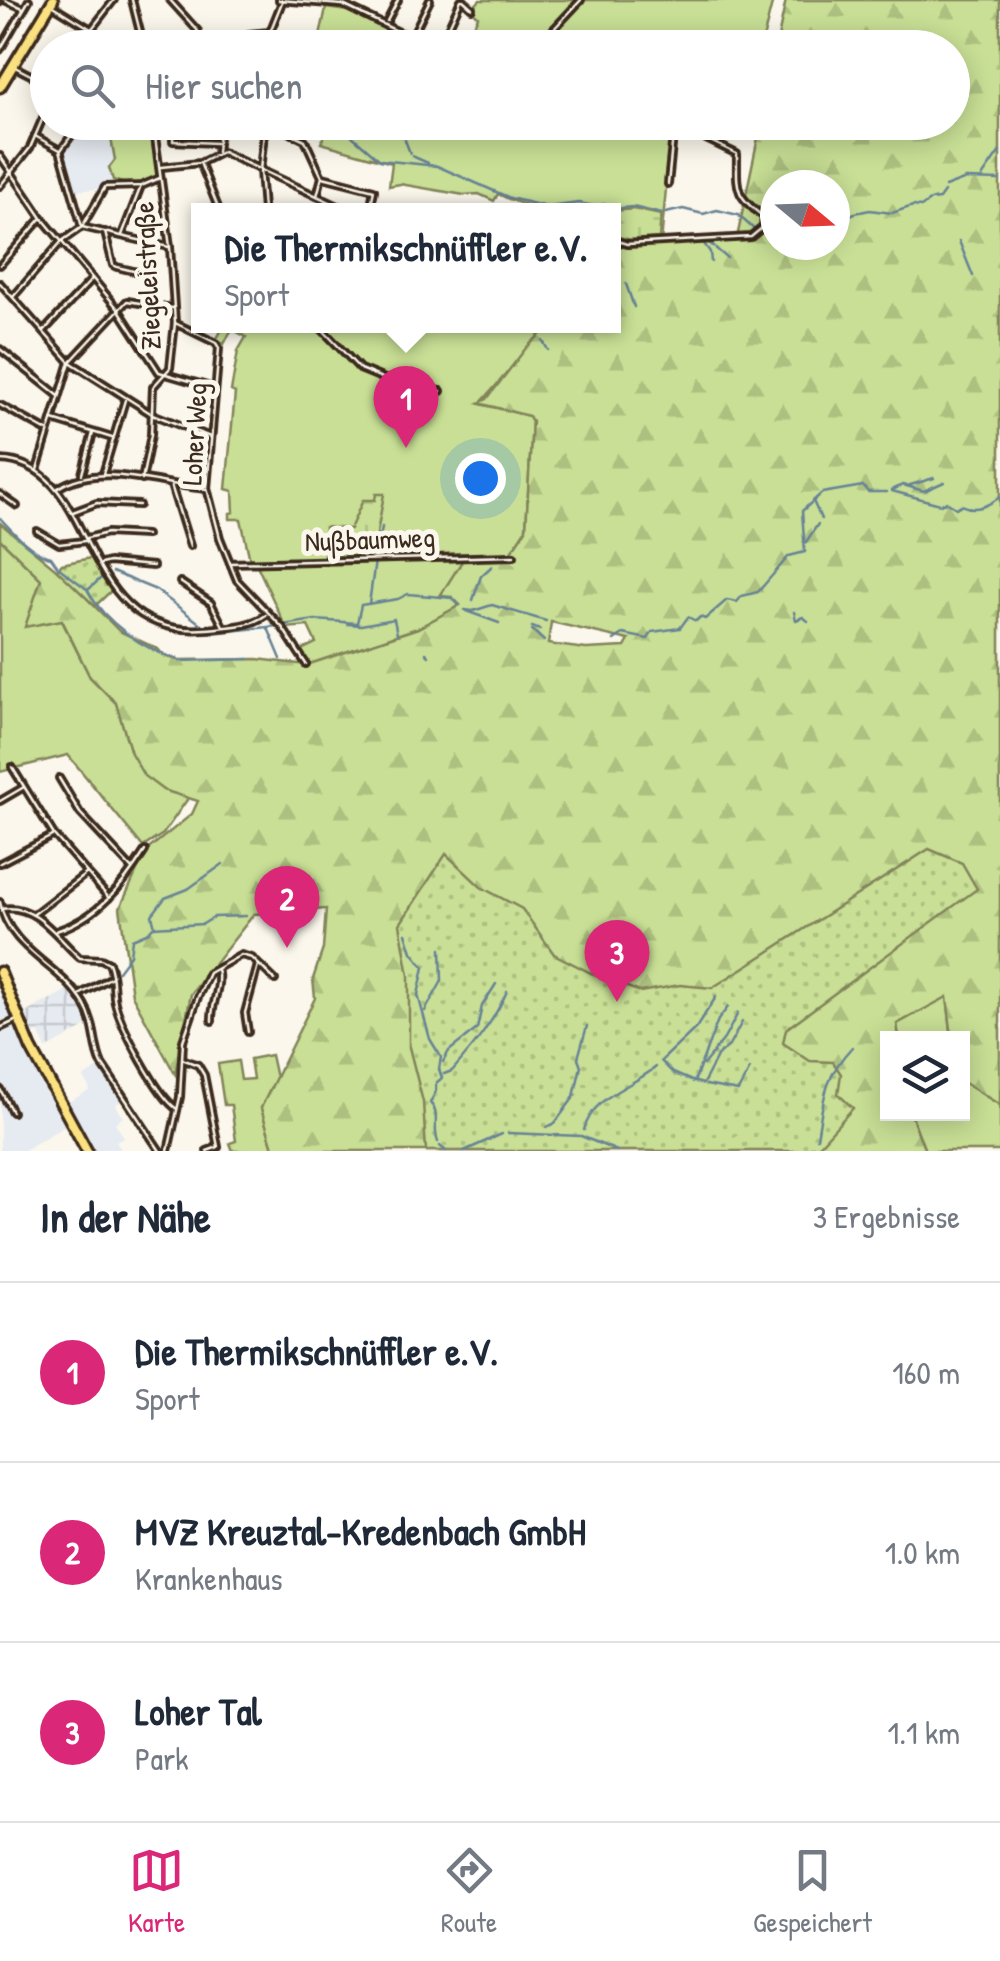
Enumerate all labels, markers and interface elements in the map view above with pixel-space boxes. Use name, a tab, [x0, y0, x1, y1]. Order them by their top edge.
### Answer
search box	[30, 30, 970, 140]
icon: search	[65, 58, 120, 113]
text: Hier suchen	[145, 59, 303, 111]
north arrow	[760, 170, 850, 260]
street label: Ziegeleistraße	[124, 201, 170, 351]
popup	[191, 203, 621, 333]
text: Die Thermikschnüffler e.V.	[224, 221, 588, 273]
text: Sport	[224, 273, 289, 316]
pin: 1	[374, 366, 438, 448]
street label: Loher Weg	[172, 382, 216, 486]
your location	[455, 453, 506, 504]
street label: Nußbaumweg	[304, 518, 436, 560]
pin: 2	[254, 866, 320, 948]
pin: 3	[584, 920, 650, 1002]
map controls	[880, 1031, 970, 1121]
button: layers	[880, 1031, 970, 1121]
text: In der Nähe	[40, 1188, 211, 1245]
text: 3 Ergebnisse	[813, 1195, 960, 1238]
text: Die Thermikschnüffler e.V.	[135, 1325, 498, 1377]
text: 1	[67, 1351, 78, 1394]
text: 160 m	[892, 1351, 960, 1394]
text: Sport	[135, 1377, 200, 1420]
text: MVZ Kreuztal-Kredenbach GmbH	[135, 1505, 586, 1557]
text: 2	[65, 1531, 80, 1574]
text: 1.0 km	[885, 1531, 960, 1574]
text: Krankenhaus	[135, 1557, 283, 1600]
text: Loher Tal	[135, 1685, 262, 1737]
text: 3	[65, 1711, 80, 1754]
text: 1.1 km	[888, 1711, 960, 1754]
text: Park	[135, 1737, 189, 1780]
tab: Karte	[128, 1843, 185, 1941]
tab: Route	[441, 1843, 497, 1941]
tab: Gespeichert	[753, 1843, 872, 1941]

